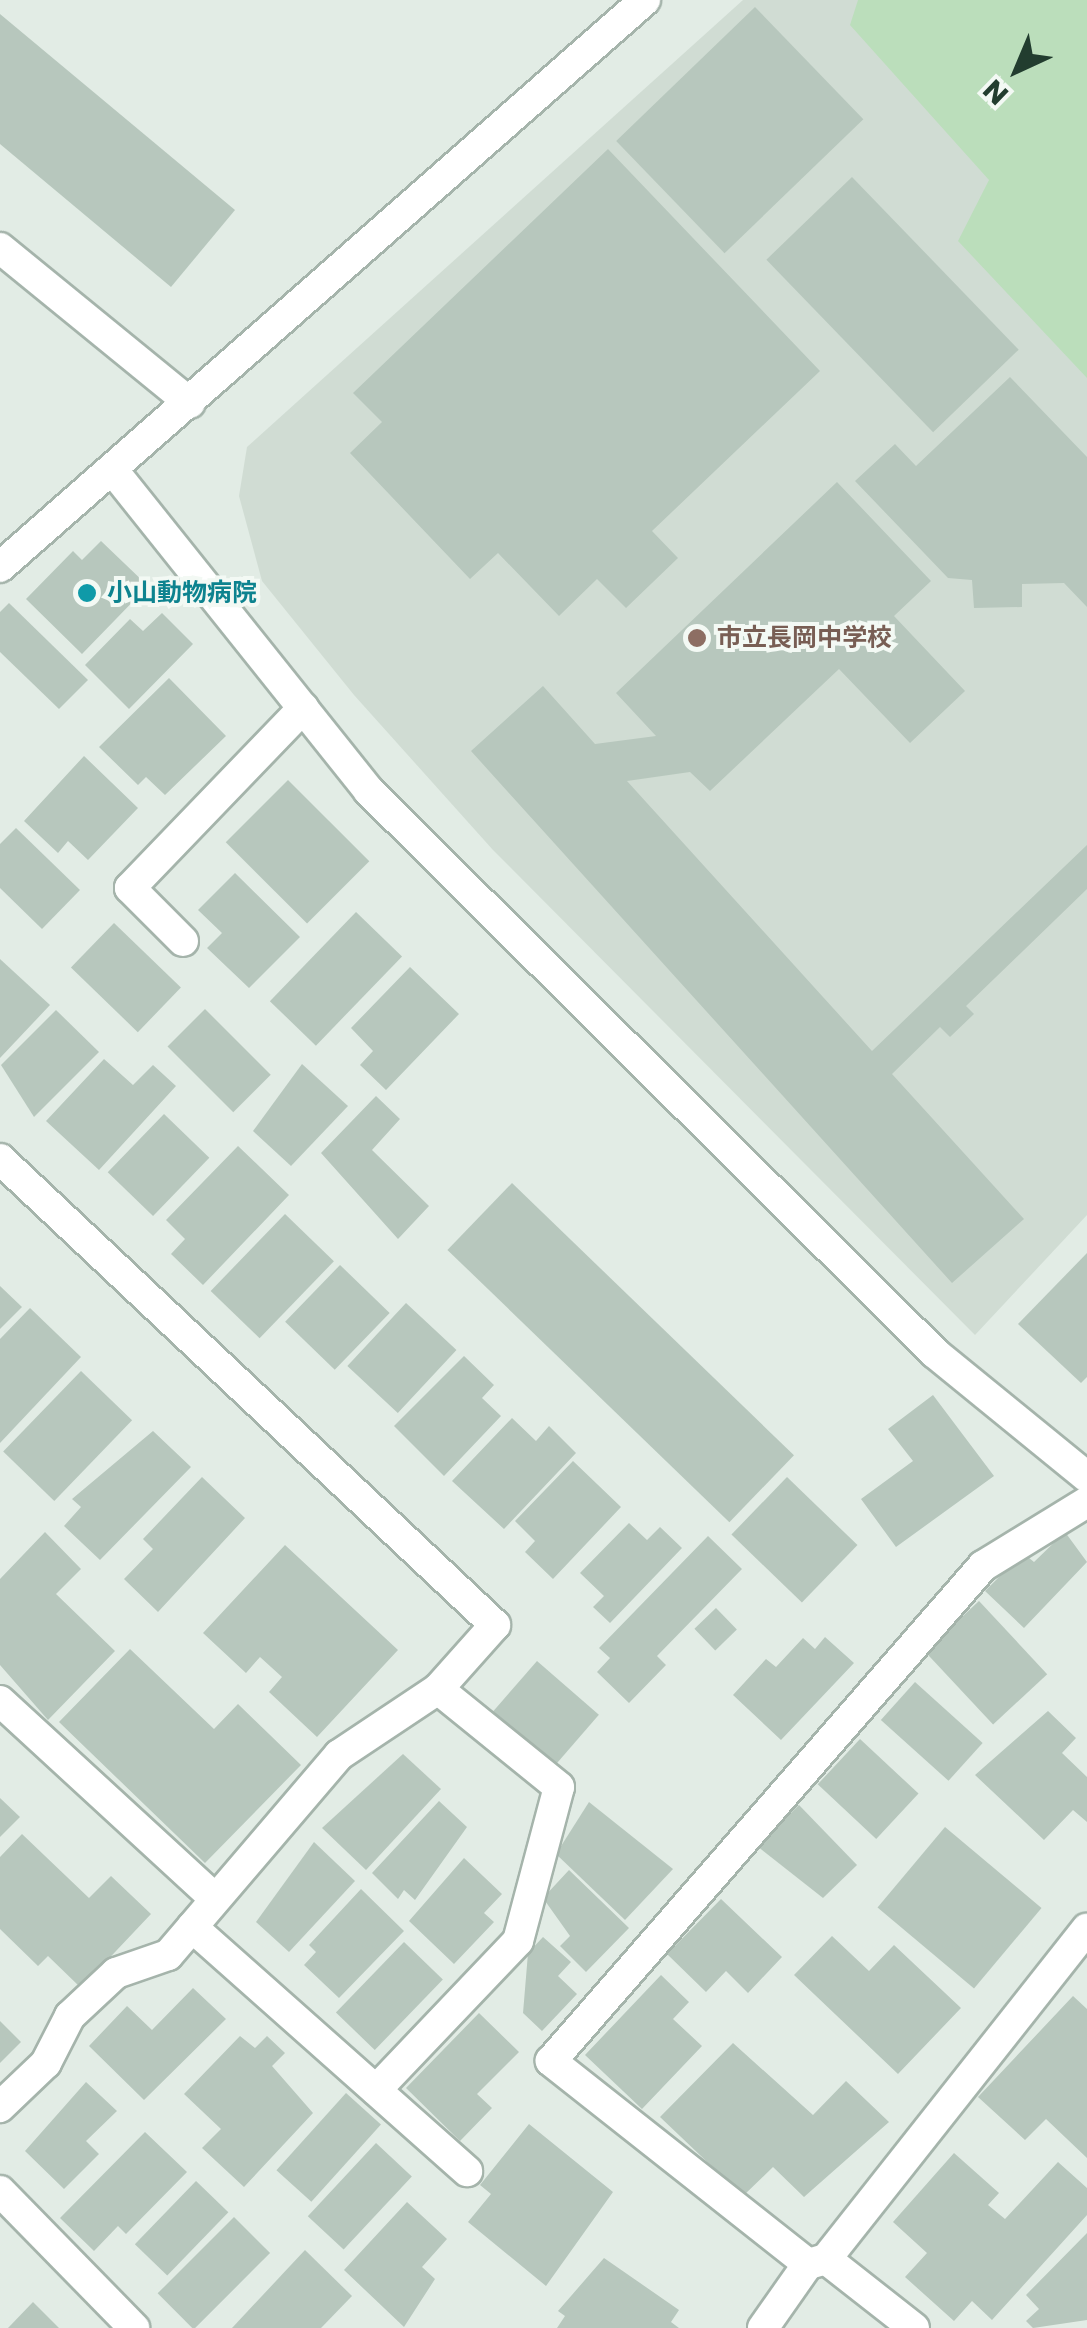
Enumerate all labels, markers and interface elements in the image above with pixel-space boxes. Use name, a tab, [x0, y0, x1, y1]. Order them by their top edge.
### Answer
north arrow	[967, 20, 1067, 120]
text: N	[975, 71, 1017, 113]
place label: 小山動物病院	[107, 578, 257, 608]
marker: 小山動物病院	[76, 582, 98, 604]
place label: 市立長岡中学校	[717, 623, 892, 653]
marker: 市立長岡中学校	[686, 627, 708, 649]

